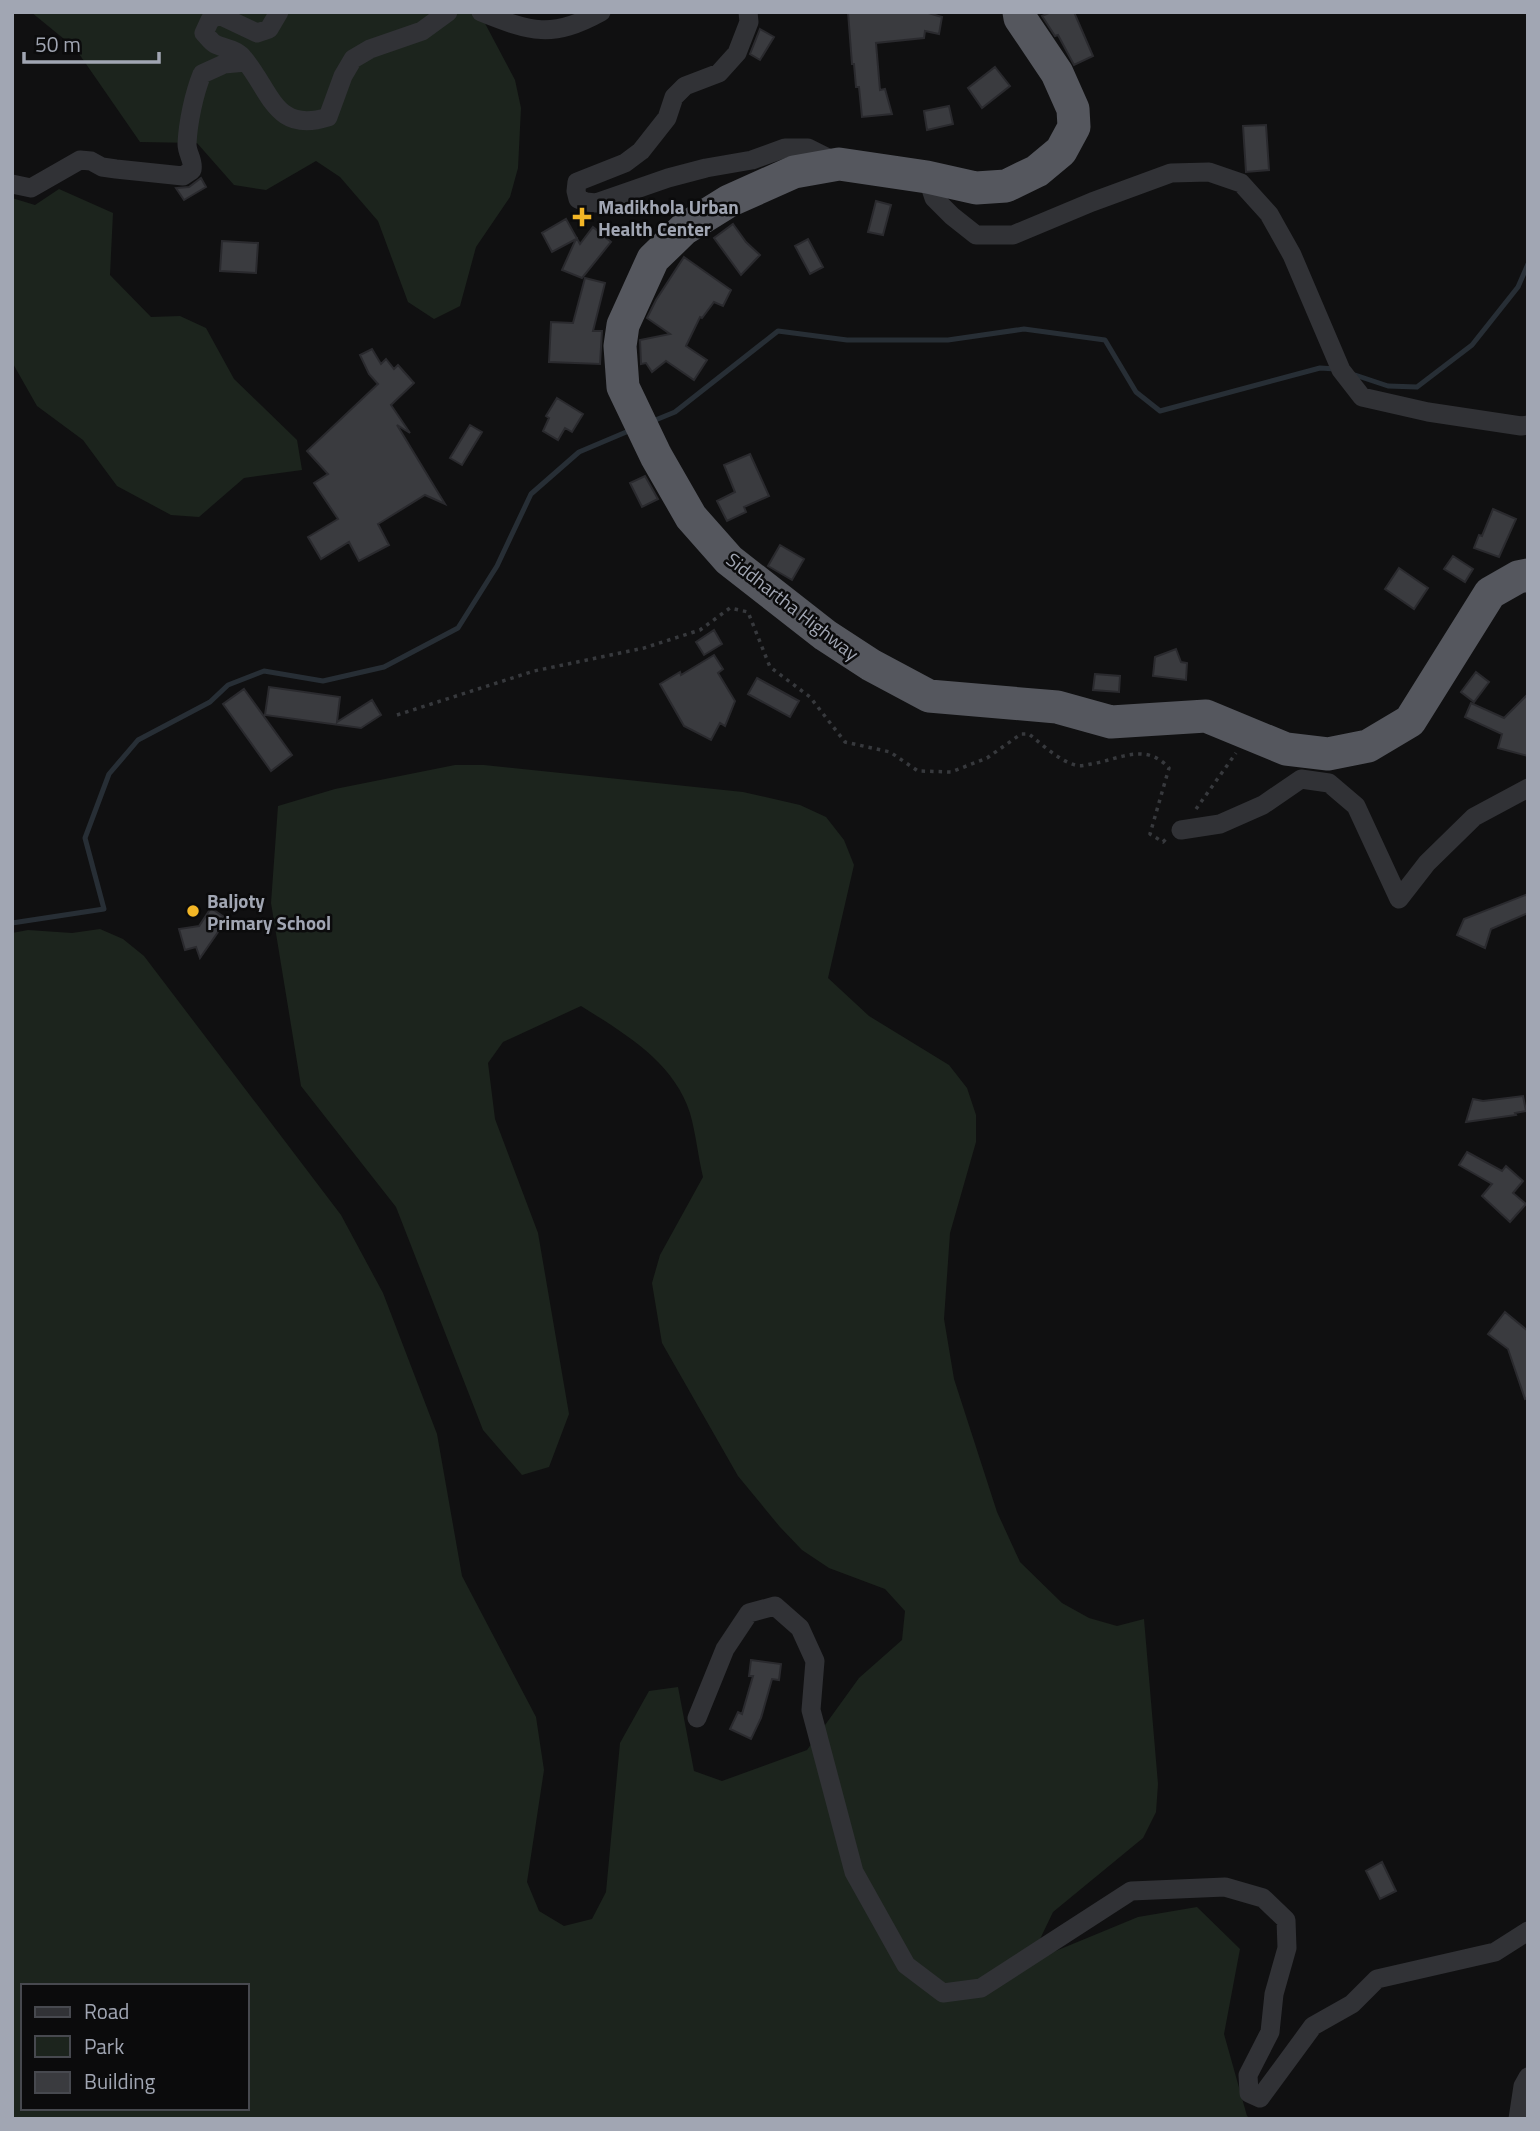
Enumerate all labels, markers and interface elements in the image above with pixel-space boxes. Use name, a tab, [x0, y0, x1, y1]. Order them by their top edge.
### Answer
scale bar	[24, 21, 159, 65]
text: 50 m	[35, 28, 81, 60]
place label: Madikhola Urban Health Center	[598, 192, 739, 243]
marker: Madikhola Urban Health Center	[572, 207, 592, 227]
street label: Siddhartha Highway	[721, 545, 865, 667]
place label: Baljoty Primary School	[207, 886, 331, 937]
marker: Baljoty Primary School	[185, 903, 201, 919]
legend	[21, 1984, 248, 2110]
text: Road	[84, 1995, 129, 2027]
text: Park	[84, 2030, 124, 2062]
text: Building	[84, 2065, 156, 2097]

